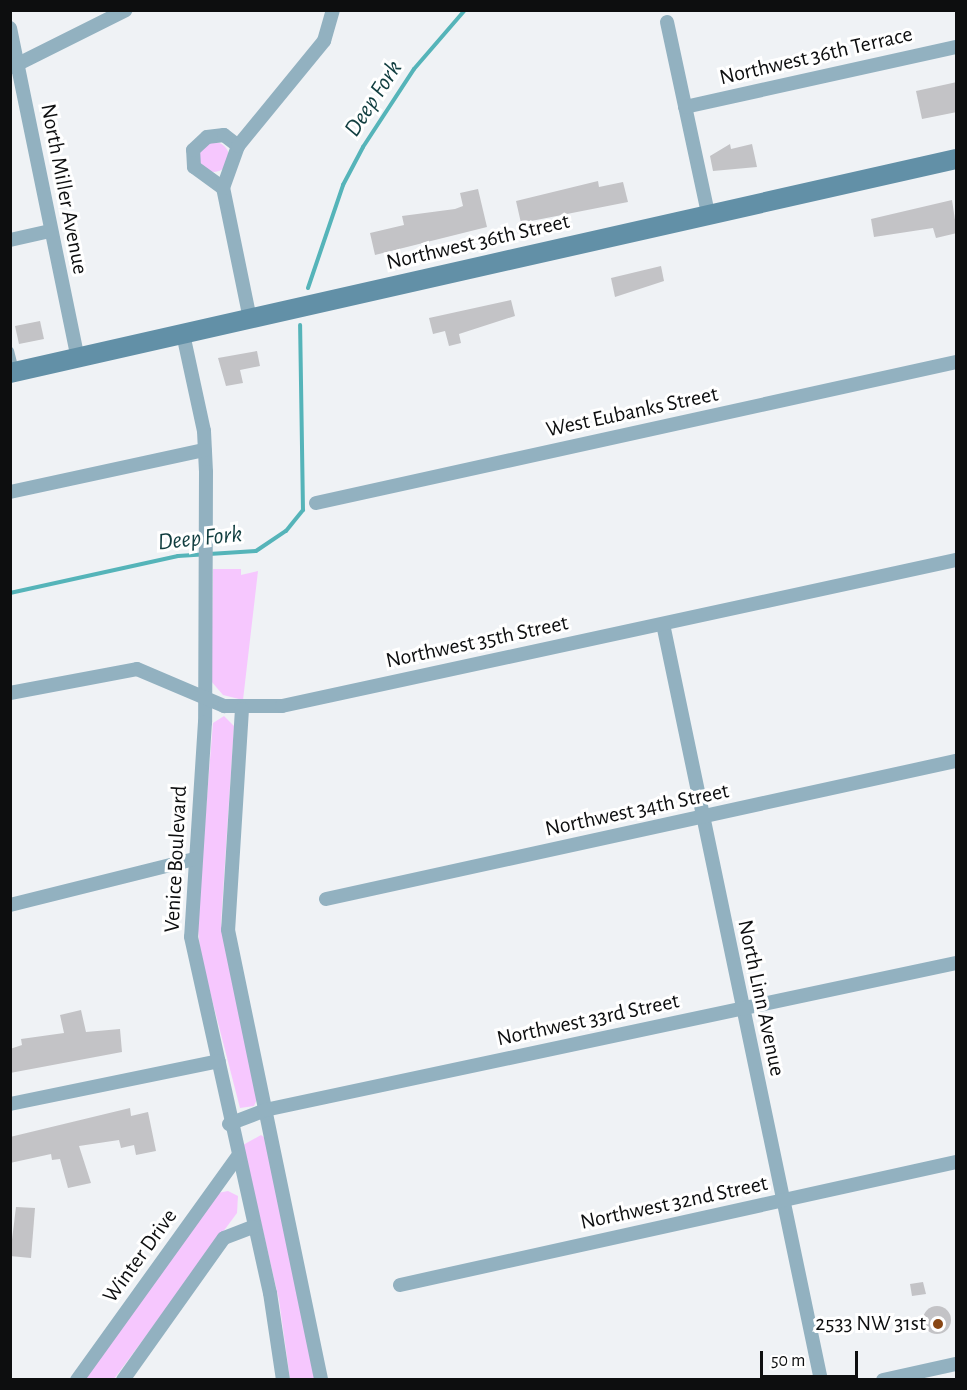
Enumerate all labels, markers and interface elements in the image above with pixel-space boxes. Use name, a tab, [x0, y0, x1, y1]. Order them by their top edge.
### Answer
street label: Northwest 36th Terrace	[717, 21, 915, 91]
water label: Deep Fork	[339, 56, 409, 142]
street label: North Miller Avenue	[35, 102, 93, 276]
street label: Northwest 36th Street	[384, 208, 572, 276]
street label: West Eubanks Street	[544, 381, 720, 443]
water label: Deep Fork	[156, 520, 244, 558]
street label: Northwest 35th Street	[383, 610, 571, 674]
street label: Northwest 34th Street	[543, 778, 731, 842]
street label: Venice Boulevard	[159, 785, 193, 933]
street label: North Linn Avenue	[732, 917, 790, 1079]
street label: Northwest 33rd Street	[494, 988, 682, 1052]
street label: Northwest 32nd Street	[578, 1170, 770, 1236]
street label: Winter Drive	[97, 1204, 183, 1308]
place label: 2533 NW 31st	[815, 1311, 926, 1337]
marker: 2533 NW 31st	[931, 1317, 945, 1331]
scale bar	[763, 1339, 860, 1377]
text: 50 m	[771, 1352, 805, 1370]

